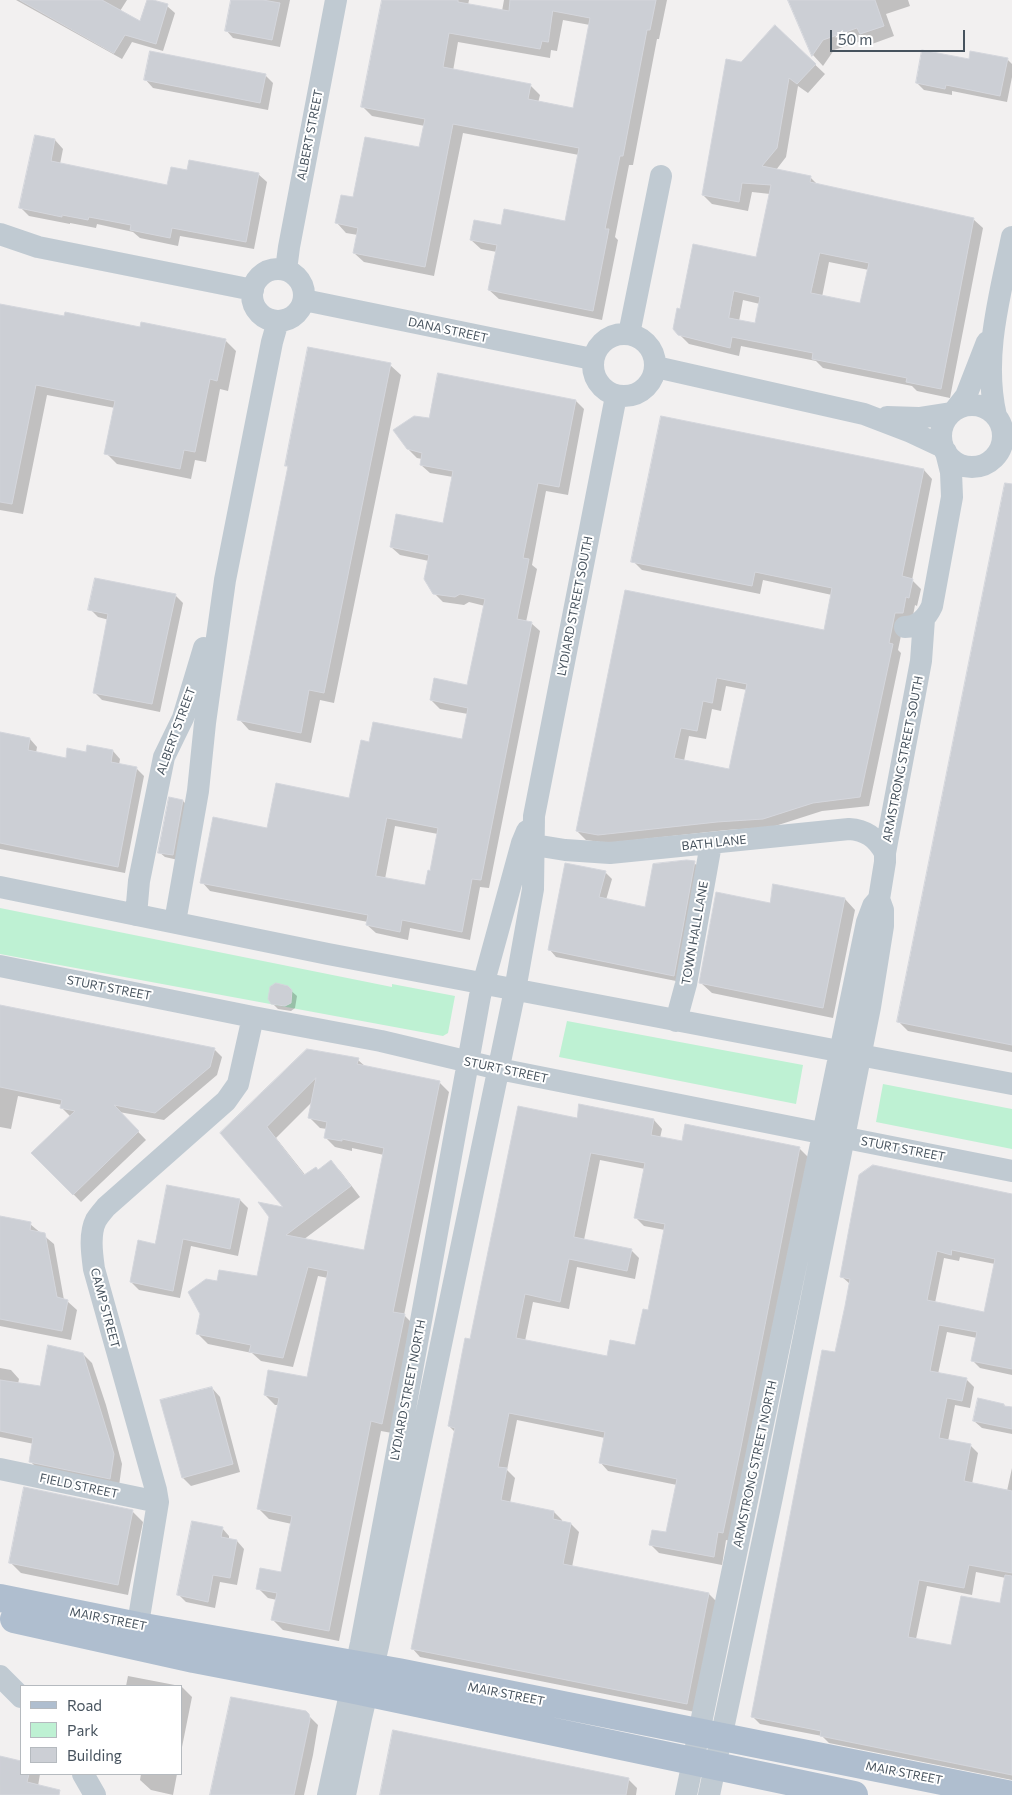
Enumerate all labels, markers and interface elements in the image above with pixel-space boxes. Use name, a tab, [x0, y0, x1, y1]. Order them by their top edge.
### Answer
scale bar	[832, 20, 967, 52]
text: 50 m	[838, 30, 872, 48]
street label: ALBERT STREET	[294, 88, 326, 182]
street label: DANA STREET	[407, 315, 489, 345]
street label: LYDIARD STREET SOUTH	[554, 535, 596, 677]
street label: ARMSTRONG STREET SOUTH	[880, 675, 926, 843]
street label: ALBERT STREET	[153, 685, 199, 777]
street label: BATH LANE	[681, 832, 747, 854]
street label: TOWN HALL LANE	[679, 880, 711, 986]
street label: STURT STREET	[66, 973, 152, 1003]
street label: STURT STREET	[463, 1054, 549, 1086]
street label: STURT STREET	[860, 1134, 946, 1164]
street label: CAMP STREET	[87, 1266, 123, 1350]
street label: LYDIARD STREET NORTH	[387, 1318, 429, 1462]
street label: ARMSTRONG STREET NORTH	[730, 1379, 780, 1549]
street label: FIELD STREET	[38, 1471, 120, 1501]
street label: MAIR STREET	[68, 1604, 148, 1634]
street label: MAIR STREET	[466, 1679, 546, 1709]
legend	[20, 1685, 182, 1775]
text: Road	[67, 1696, 102, 1714]
text: Park	[67, 1721, 98, 1739]
text: Building	[67, 1746, 122, 1764]
street label: MAIR STREET	[864, 1758, 944, 1788]

